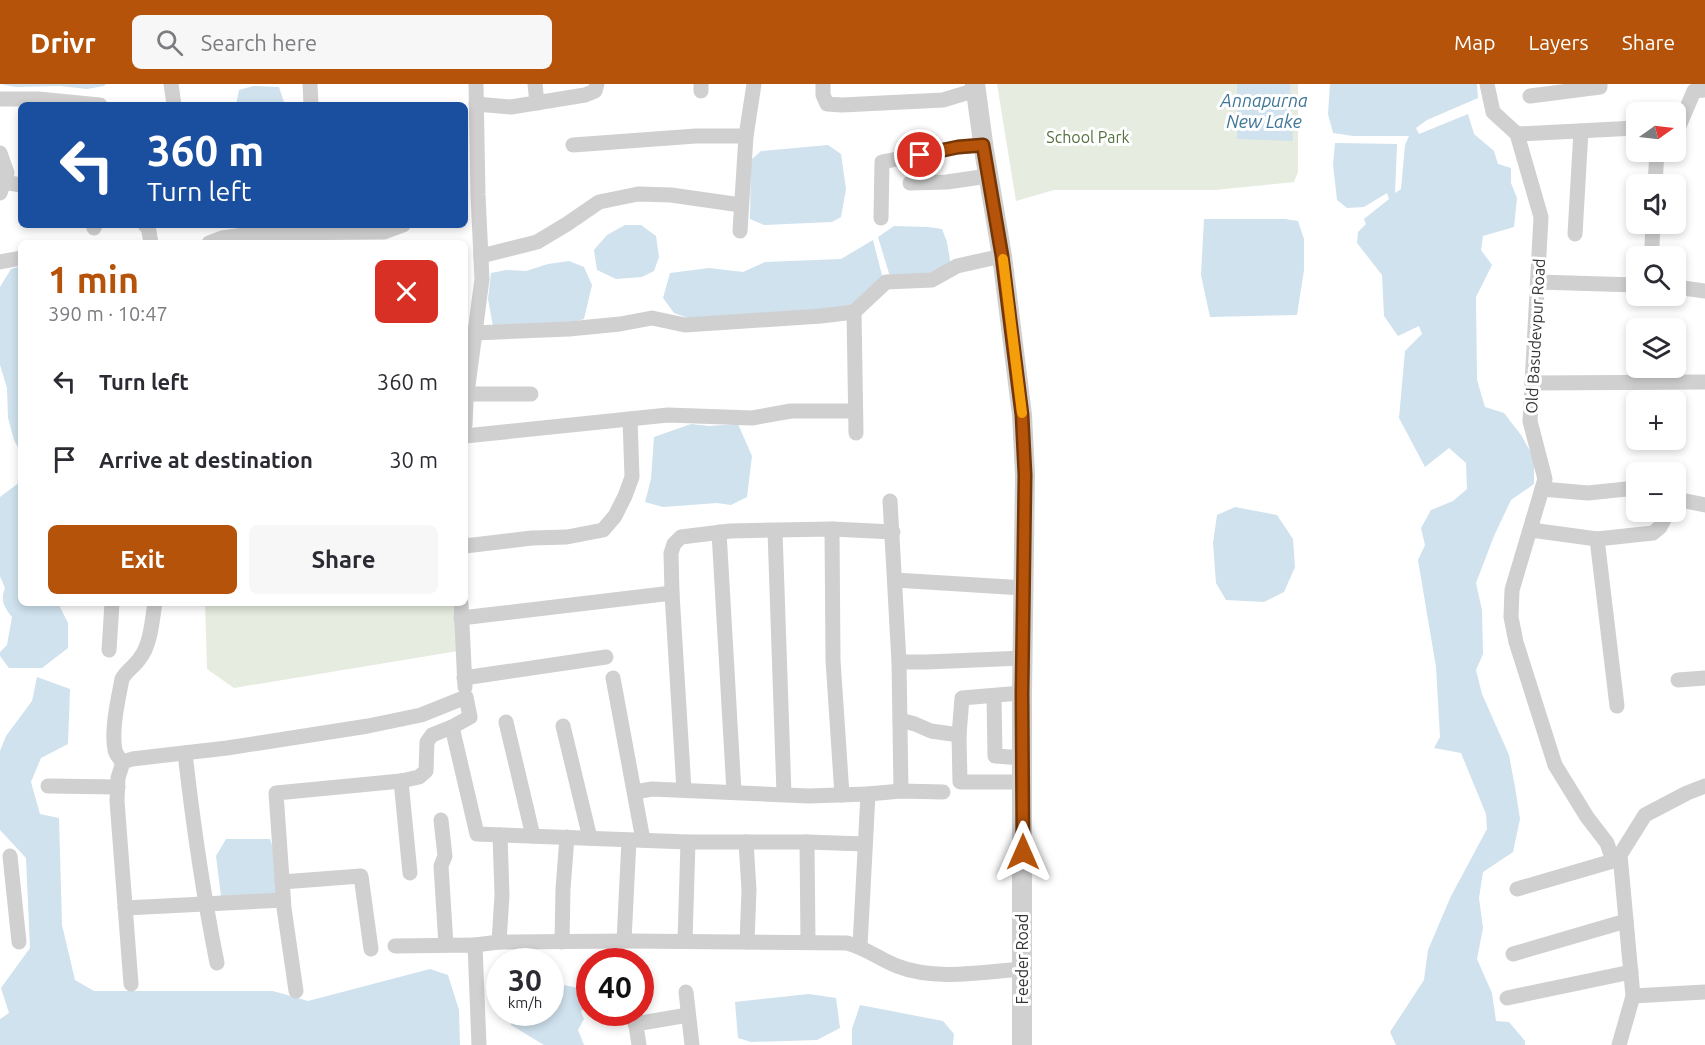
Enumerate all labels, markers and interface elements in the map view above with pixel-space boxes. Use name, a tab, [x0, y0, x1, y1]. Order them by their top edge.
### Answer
search box	[132, 15, 552, 69]
icon: search	[153, 26, 186, 59]
text: Drivr	[30, 27, 96, 58]
text: Search here	[201, 30, 317, 55]
text: Map	[1454, 30, 1495, 54]
text: Layers	[1528, 30, 1589, 54]
text: Share	[1622, 30, 1675, 54]
water label: Annapurna New Lake	[1219, 90, 1308, 131]
north arrow	[1626, 102, 1686, 162]
map controls	[1626, 102, 1686, 522]
icon: left	[48, 126, 126, 204]
text: 360 m	[147, 127, 264, 174]
park label: School Park	[1046, 128, 1130, 146]
pin	[894, 129, 945, 180]
icon: arrive	[903, 138, 936, 171]
button: sound	[1626, 174, 1686, 234]
text: Turn left	[147, 176, 251, 206]
button: search	[1626, 246, 1686, 306]
street label: Old Basudevpur Road	[1522, 258, 1548, 414]
text: 1 min	[48, 259, 139, 300]
button: close	[375, 260, 438, 323]
text: 390 m · 10:47	[48, 302, 168, 325]
button: layers	[1626, 318, 1686, 378]
icon: left	[48, 365, 81, 398]
text: Turn left	[99, 369, 189, 394]
text: 360 m	[377, 369, 438, 394]
button: +	[1626, 390, 1686, 450]
icon: arrive	[48, 443, 81, 476]
text: Arrive at destination	[99, 447, 313, 472]
text: 30 m	[389, 447, 438, 472]
button: −	[1626, 462, 1686, 522]
button: Exit	[48, 525, 237, 594]
button: Share	[249, 525, 438, 594]
position arrow	[991, 820, 1055, 884]
street label: Feeder Road	[1013, 914, 1031, 1004]
speed limit sign: 40	[576, 948, 654, 1026]
text: 30	[508, 963, 542, 997]
text: km/h	[508, 994, 542, 1011]

